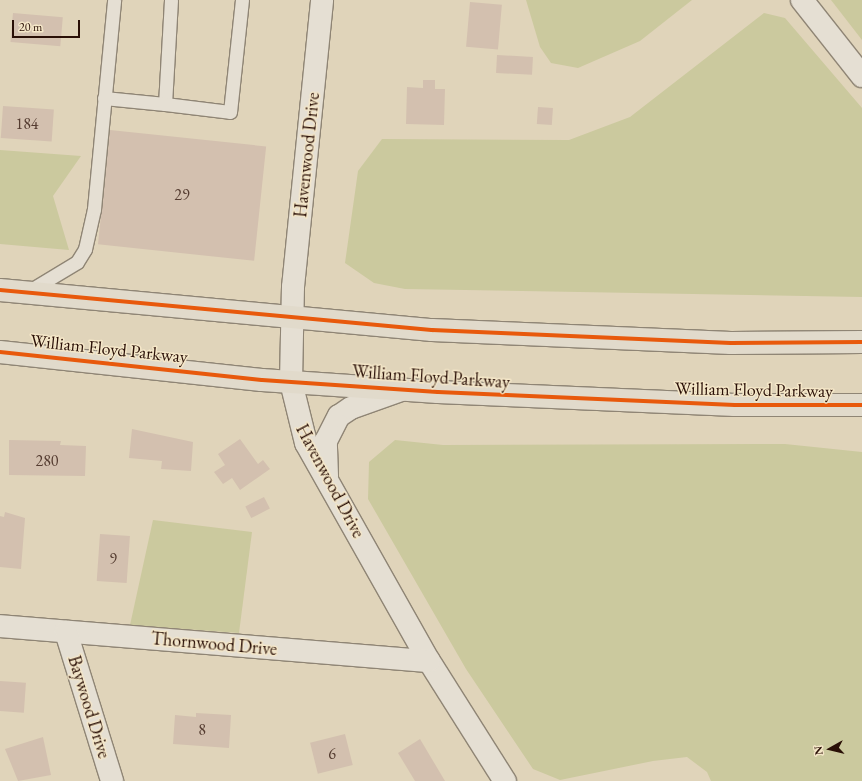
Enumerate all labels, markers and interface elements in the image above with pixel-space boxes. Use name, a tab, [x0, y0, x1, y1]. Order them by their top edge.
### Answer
scale bar	[14, 12, 82, 38]
text: 20 m	[19, 19, 42, 35]
street label: Havenwood Drive	[290, 91, 324, 219]
house number: 184	[15, 114, 39, 134]
house number: 29	[174, 185, 190, 205]
street label: William Floyd Parkway	[29, 330, 189, 368]
street label: William Floyd Parkway	[351, 361, 511, 393]
street label: William Floyd Parkway	[675, 378, 833, 402]
street label: Havenwood Drive	[291, 420, 369, 542]
house number: 280	[35, 451, 59, 471]
house number: 9	[109, 549, 117, 569]
street label: Thornwood Drive	[150, 628, 278, 660]
street label: Baywood Drive	[63, 653, 115, 761]
house number: 8	[198, 720, 206, 740]
north arrow	[810, 729, 850, 769]
house number: 6	[328, 744, 336, 764]
text: N	[811, 745, 826, 756]

